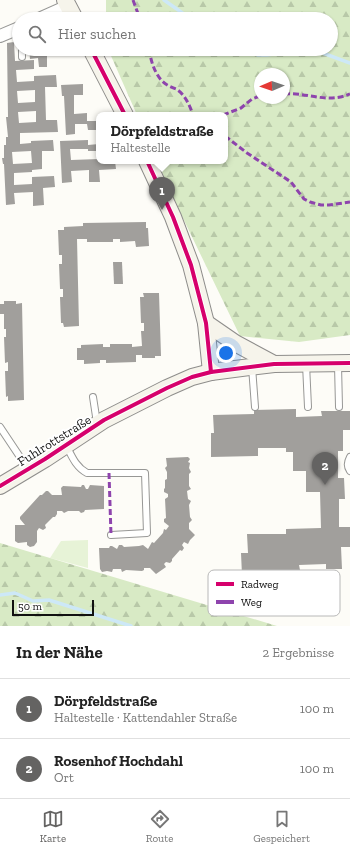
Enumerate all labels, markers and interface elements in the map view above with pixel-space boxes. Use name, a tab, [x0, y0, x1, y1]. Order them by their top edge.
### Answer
search box	[12, 12, 338, 56]
icon: search	[26, 23, 48, 45]
text: Hier suchen	[58, 25, 136, 43]
north arrow	[254, 68, 290, 104]
popup	[96, 112, 228, 164]
text: Dörpfeldstraße	[110, 122, 214, 140]
text: Haltestelle	[110, 140, 170, 155]
pin: 1	[149, 177, 175, 210]
your location	[216, 343, 236, 363]
street label: Fuhlrottstraße	[15, 412, 94, 469]
pin: 2	[312, 452, 338, 485]
legend	[208, 570, 340, 616]
text: Radweg	[241, 578, 279, 591]
text: Weg	[241, 596, 262, 609]
scale bar	[12, 598, 94, 617]
text: 50 m	[18, 600, 42, 613]
text: In der Nähe	[16, 642, 103, 662]
text: 2 Ergebnisse	[262, 645, 334, 660]
text: Dörpfeldstraße	[54, 692, 157, 710]
text: 1	[26, 701, 32, 716]
text: 100 m	[300, 701, 334, 716]
text: Haltestelle · Kattendahler Straße	[54, 710, 237, 725]
text: Rosenhof Hochdahl	[54, 752, 183, 770]
text: 2	[26, 761, 32, 776]
text: 100 m	[300, 761, 334, 776]
text: Ort	[54, 770, 74, 785]
tab: Karte	[40, 808, 66, 845]
tab: Route	[146, 808, 173, 845]
tab: Gespeichert	[253, 808, 310, 845]

